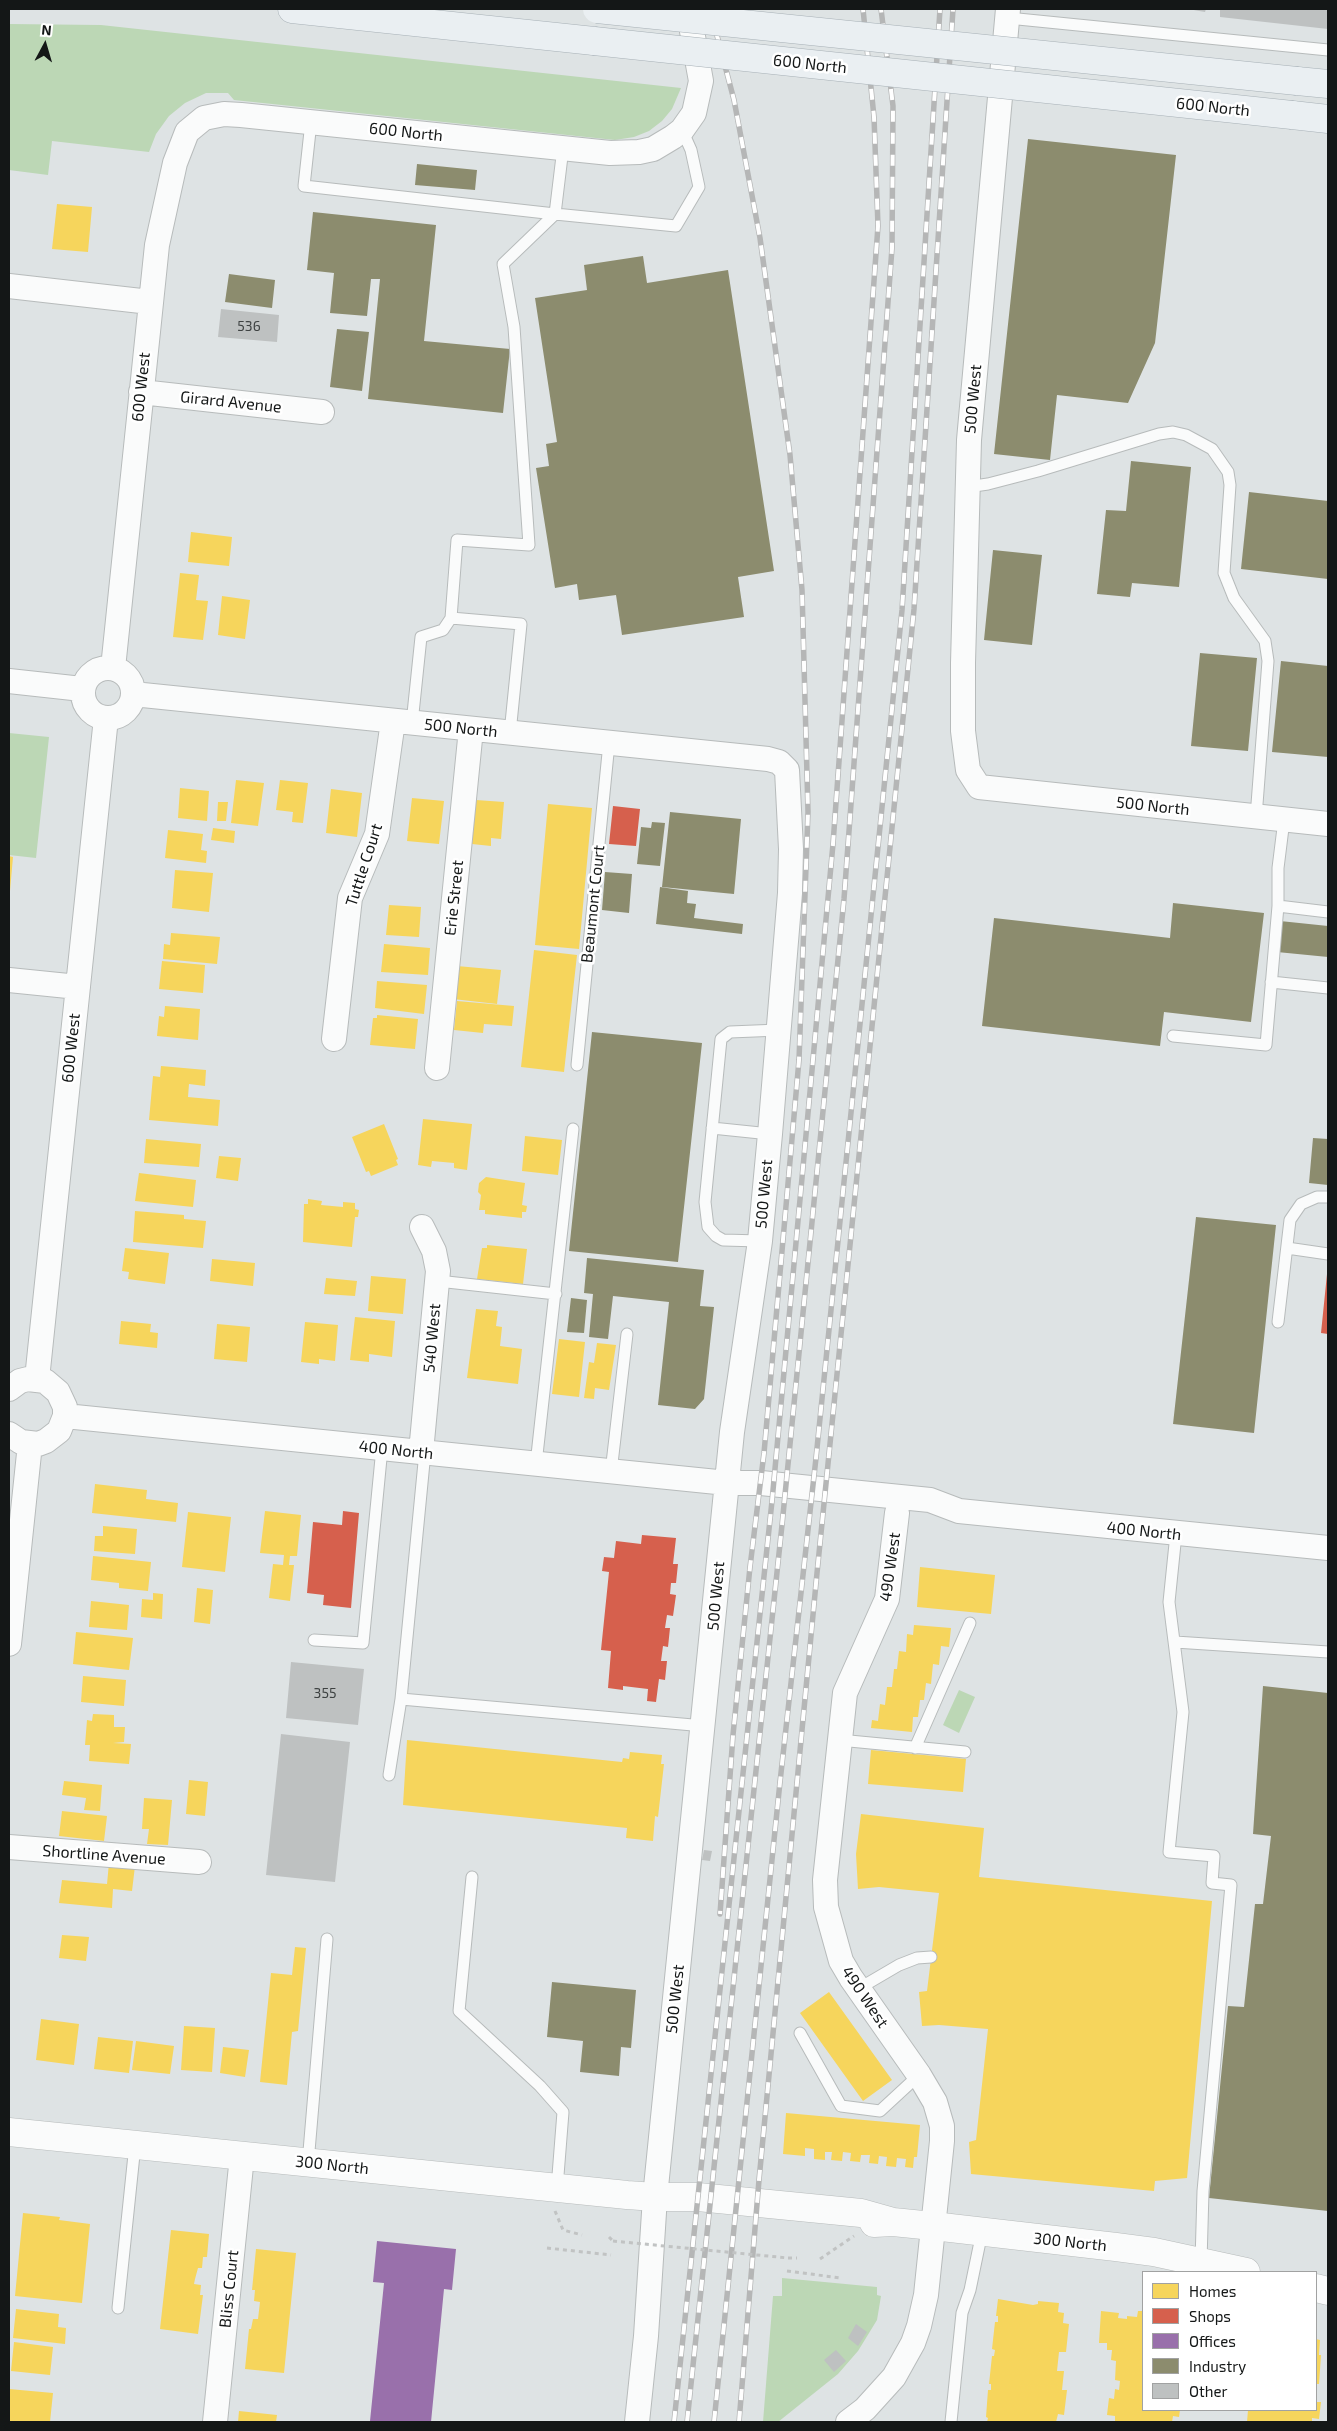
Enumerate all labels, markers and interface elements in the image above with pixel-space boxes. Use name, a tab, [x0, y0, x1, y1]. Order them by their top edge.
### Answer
north arrow	[20, 20, 70, 70]
text: N	[41, 21, 53, 39]
street label: 600 North	[772, 51, 848, 77]
street label: 600 North	[1175, 94, 1251, 120]
street label: 600 North	[368, 119, 444, 145]
house number: 536	[237, 318, 261, 334]
street label: 600 West	[128, 351, 154, 423]
street label: 500 West	[960, 364, 986, 434]
street label: Girard Avenue	[179, 387, 283, 417]
street label: 500 North	[423, 715, 499, 741]
street label: 500 North	[1115, 793, 1191, 819]
street label: Tuttle Court	[342, 821, 386, 909]
street label: Beaumont Court	[577, 844, 609, 964]
street label: Erie Street	[440, 859, 468, 937]
street label: 600 West	[58, 1012, 84, 1084]
street label: 500 West	[751, 1159, 777, 1229]
street label: 540 West	[419, 1303, 445, 1373]
street label: 400 North	[358, 1437, 434, 1463]
street label: 400 North	[1106, 1518, 1182, 1544]
street label: 490 West	[876, 1531, 904, 1603]
street label: 500 West	[703, 1561, 729, 1631]
house number: 355	[314, 1685, 336, 1701]
street label: Shortline Avenue	[42, 1841, 166, 1869]
street label: 490 West	[837, 1963, 893, 2031]
street label: 500 West	[662, 1964, 688, 2034]
street label: 300 North	[294, 2152, 370, 2178]
street label: 300 North	[1032, 2229, 1108, 2255]
street label: Bliss Court	[215, 2249, 243, 2329]
legend	[1142, 2271, 1317, 2411]
text: Homes	[1189, 2282, 1236, 2300]
text: Shops	[1189, 2307, 1231, 2325]
text: Offices	[1189, 2332, 1236, 2350]
text: Industry	[1189, 2357, 1246, 2375]
text: Other	[1189, 2382, 1228, 2400]

